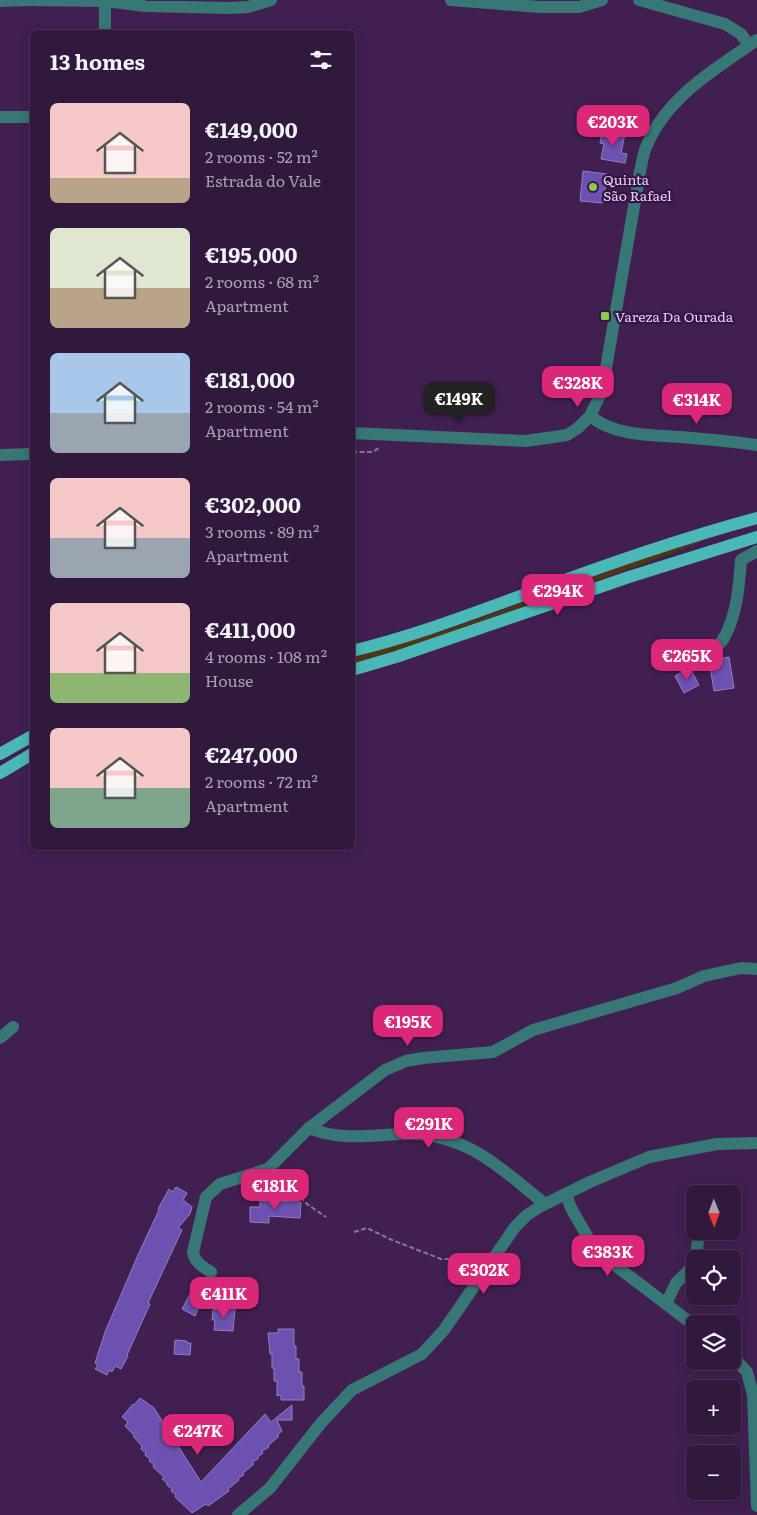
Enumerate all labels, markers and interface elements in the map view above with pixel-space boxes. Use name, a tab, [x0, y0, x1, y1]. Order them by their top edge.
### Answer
text: 13 homes	[50, 45, 145, 76]
icon: filters	[307, 46, 335, 74]
pin: €203K	[578, 104, 648, 147]
text: €203K	[588, 109, 638, 133]
text: €149,000	[205, 113, 298, 144]
icon: home	[90, 123, 150, 183]
text: 2 rooms · 52 m²	[205, 144, 318, 168]
text: Estrada do Vale	[205, 168, 321, 192]
place label: Quinta São Rafael	[603, 169, 672, 205]
marker: Quinta São Rafael	[587, 181, 599, 193]
text: €195,000	[205, 238, 297, 269]
icon: home	[90, 248, 150, 308]
text: 2 rooms · 68 m²	[205, 269, 319, 293]
text: Apartment	[205, 293, 289, 317]
place label: Vareza Da Ourada	[615, 306, 734, 326]
marker: Vareza Da Ourada	[599, 310, 611, 322]
text: €181,000	[205, 363, 295, 394]
pin: €328K	[543, 366, 613, 408]
text: €328K	[553, 370, 603, 394]
icon: home	[90, 373, 150, 433]
pin: €149K	[424, 382, 494, 424]
pin: €314K	[662, 382, 732, 425]
text: €149K	[435, 386, 483, 410]
text: €314K	[673, 387, 721, 411]
text: 2 rooms · 54 m²	[205, 394, 319, 418]
text: Apartment	[205, 418, 289, 442]
text: €302,000	[205, 488, 301, 519]
icon: home	[90, 498, 150, 558]
text: 3 rooms · 89 m²	[205, 519, 319, 543]
text: Apartment	[205, 543, 289, 567]
pin: €294K	[523, 574, 593, 616]
text: €294K	[532, 578, 584, 602]
text: €411,000	[205, 613, 295, 644]
icon: home	[90, 623, 150, 683]
pin: €265K	[652, 638, 722, 681]
text: €265K	[662, 643, 712, 667]
text: 4 rooms · 108 m²	[205, 644, 327, 668]
text: House	[205, 668, 253, 692]
text: €247,000	[205, 738, 298, 769]
icon: home	[90, 748, 150, 808]
text: 2 rooms · 72 m²	[205, 769, 318, 793]
text: Apartment	[205, 793, 289, 817]
pin: €195K	[373, 1004, 443, 1047]
text: €195K	[384, 1009, 432, 1033]
pin: €291K	[394, 1106, 464, 1149]
text: €291K	[405, 1111, 453, 1135]
pin: €181K	[240, 1168, 310, 1211]
text: €181K	[252, 1173, 298, 1197]
north arrow	[686, 1185, 741, 1240]
map controls	[686, 1185, 741, 1500]
pin: €383K	[573, 1234, 643, 1277]
text: €383K	[583, 1239, 633, 1263]
button: locate	[686, 1250, 741, 1305]
pin: €302K	[449, 1252, 519, 1295]
text: €302K	[459, 1257, 509, 1281]
pin: €411K	[189, 1276, 259, 1319]
text: €411K	[201, 1281, 247, 1305]
button: layers	[686, 1315, 741, 1370]
button: +	[686, 1380, 741, 1435]
pin: €247K	[163, 1414, 233, 1456]
text: €247K	[173, 1418, 223, 1442]
button: −	[686, 1445, 741, 1500]

